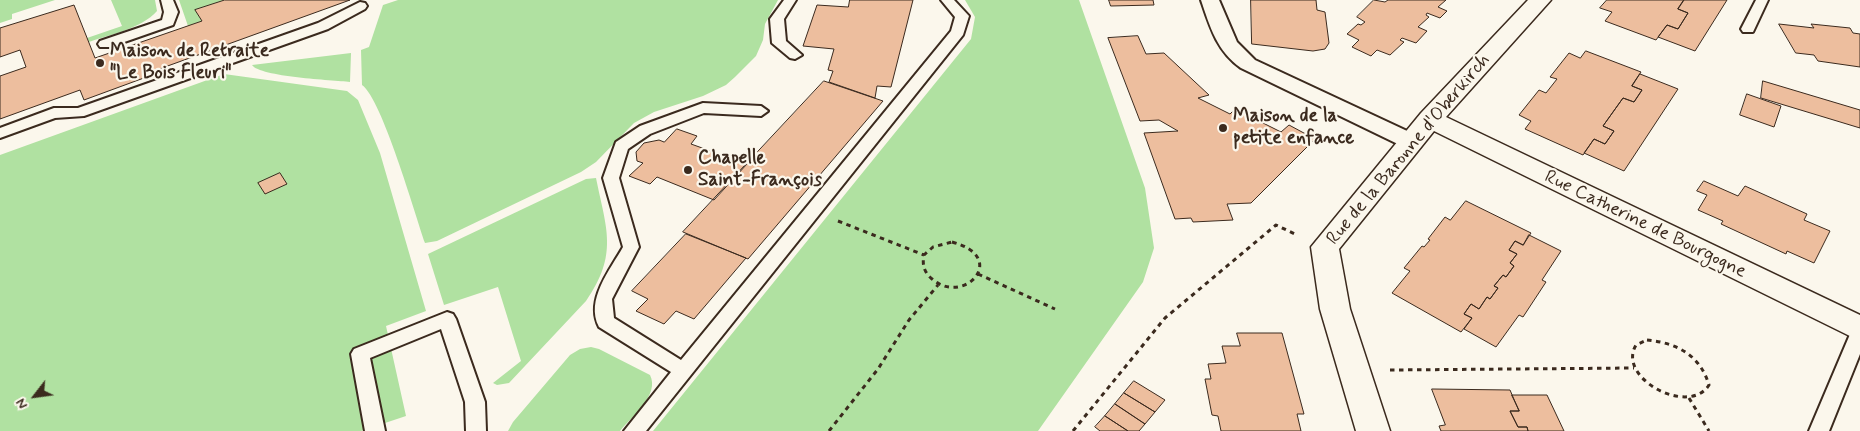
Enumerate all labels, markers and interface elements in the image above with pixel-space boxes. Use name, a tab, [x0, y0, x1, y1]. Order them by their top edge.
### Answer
place label: Maison de Retraite "Le Bois Fleuri"	[110, 41, 269, 85]
street label: Rue de la Baronne d'Oberkirch	[1322, 50, 1496, 250]
marker: Maison de Retraite "Le Bois Fleuri"	[94, 57, 106, 69]
place label: Maison de la petite enfance	[1233, 106, 1354, 150]
marker: Maison de la petite enfance	[1217, 122, 1229, 134]
place label: Chapelle Saint-François	[698, 148, 822, 192]
marker: Chapelle Saint-François	[682, 164, 694, 176]
street label: Rue Catherine de Bourgogne	[1540, 166, 1750, 284]
north arrow	[10, 371, 60, 421]
text: N	[12, 395, 32, 412]

